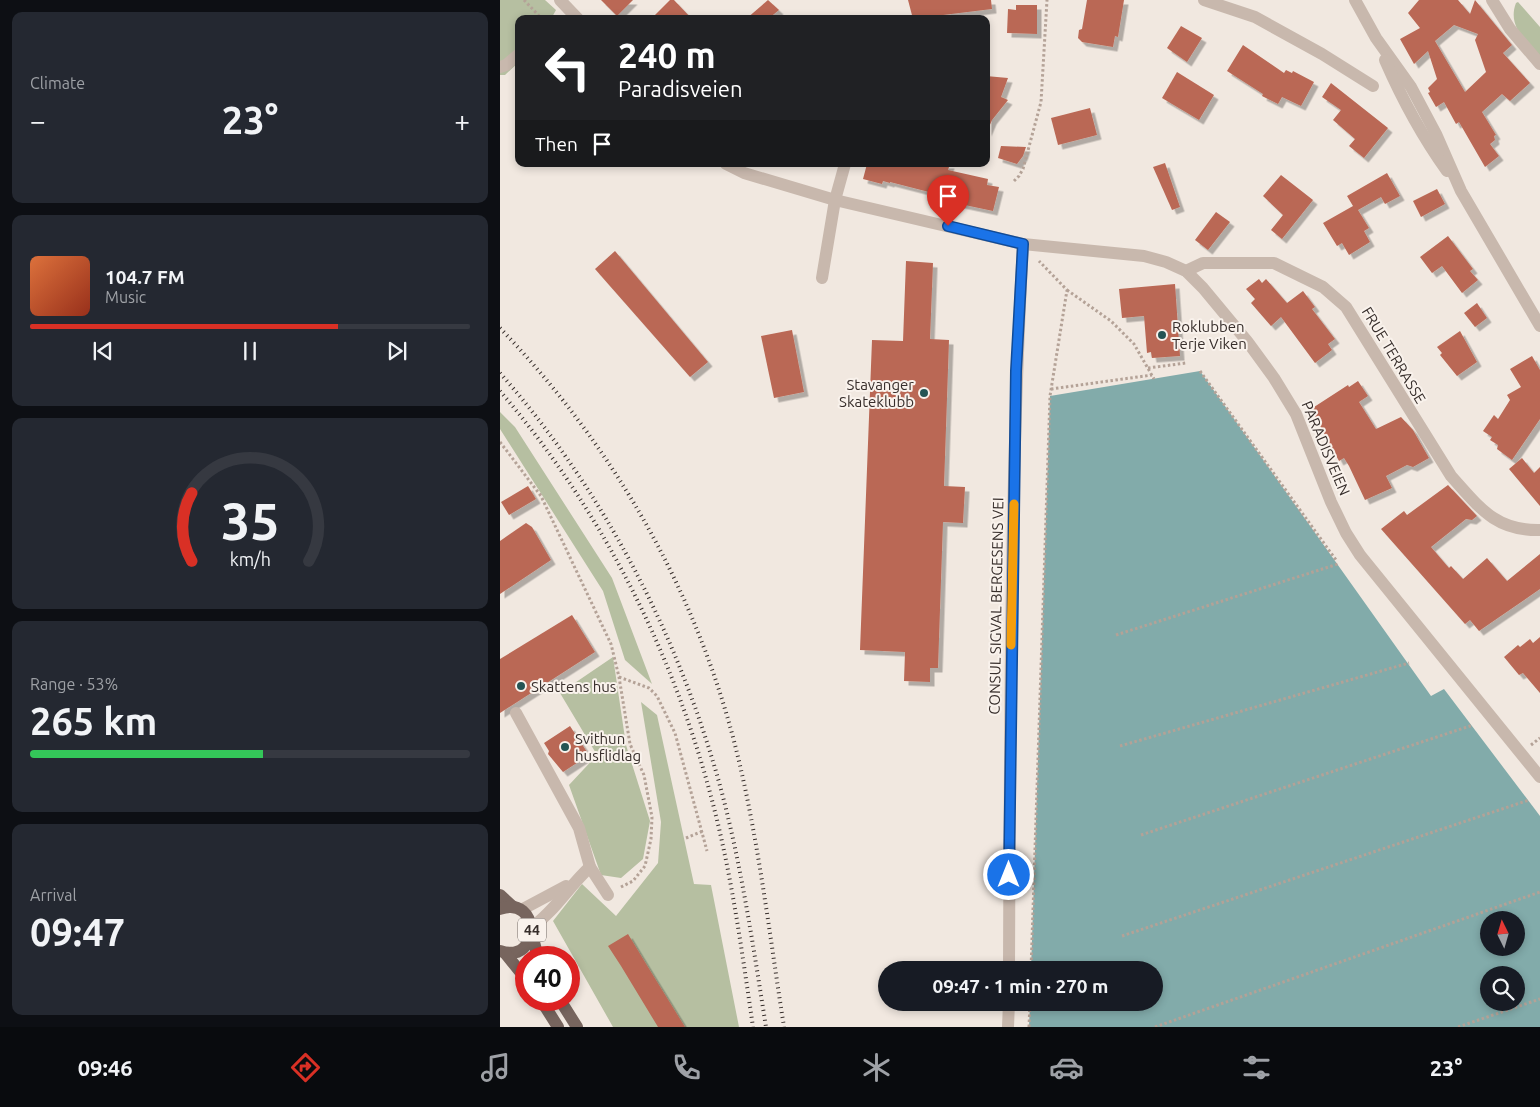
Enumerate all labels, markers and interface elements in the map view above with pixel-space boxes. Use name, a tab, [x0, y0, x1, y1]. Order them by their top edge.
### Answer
icon: left	[535, 35, 600, 100]
text: 240 m	[618, 35, 716, 75]
text: Climate	[30, 74, 85, 92]
text: Paradisveien	[618, 76, 743, 101]
text: 23°	[222, 99, 278, 141]
text: −	[30, 105, 46, 136]
text: +	[454, 105, 470, 136]
icon: arrive	[588, 130, 616, 158]
text: Then	[535, 133, 578, 155]
pin	[927, 175, 969, 226]
icon: arrive	[934, 182, 962, 210]
text: 104.7 FM	[105, 266, 185, 288]
text: Music	[105, 288, 146, 306]
street label: FRUE TERRASSE	[1359, 304, 1429, 406]
place label: Roklubben Terje Viken	[1172, 318, 1247, 352]
marker: Roklubben Terje Viken	[1156, 329, 1168, 341]
icon: previous	[89, 337, 117, 365]
icon: pause	[236, 337, 264, 365]
icon: next	[383, 337, 411, 365]
place label: Stavanger Skateklubb	[839, 376, 914, 410]
marker: Stavanger Skateklubb	[918, 387, 930, 399]
street label: PARADISVEIEN	[1298, 398, 1354, 498]
text: 35	[221, 492, 279, 550]
street label: CONSUL SIGVAL BERGESENS VEI	[986, 497, 1006, 715]
text: km/h	[229, 549, 271, 569]
text: Range · 53%	[30, 675, 118, 693]
place label: Skattens hus	[531, 678, 616, 695]
marker: Skattens hus	[515, 680, 527, 692]
text: 265 km	[30, 700, 157, 742]
place label: Svithun husflidlag	[575, 730, 641, 764]
marker: Svithun husflidlag	[559, 741, 571, 753]
position arrow	[982, 848, 1034, 900]
text: Arrival	[30, 886, 77, 904]
text: 09:47	[30, 911, 125, 953]
north arrow	[1480, 911, 1525, 956]
map controls	[1480, 911, 1525, 1011]
road number: 44	[518, 918, 546, 942]
speed limit sign: 40	[515, 946, 580, 1011]
button: search	[1480, 966, 1525, 1011]
text: 09:47 · 1 min · 270 m	[933, 975, 1108, 997]
icon: directions	[288, 1050, 323, 1085]
icon: music	[478, 1050, 513, 1085]
icon: phone	[669, 1050, 704, 1085]
icon: climate	[859, 1050, 894, 1085]
icon: car	[1049, 1050, 1084, 1085]
icon: filters	[1239, 1050, 1274, 1085]
text: 09:46	[78, 1055, 133, 1080]
text: 23°	[1430, 1055, 1462, 1080]

